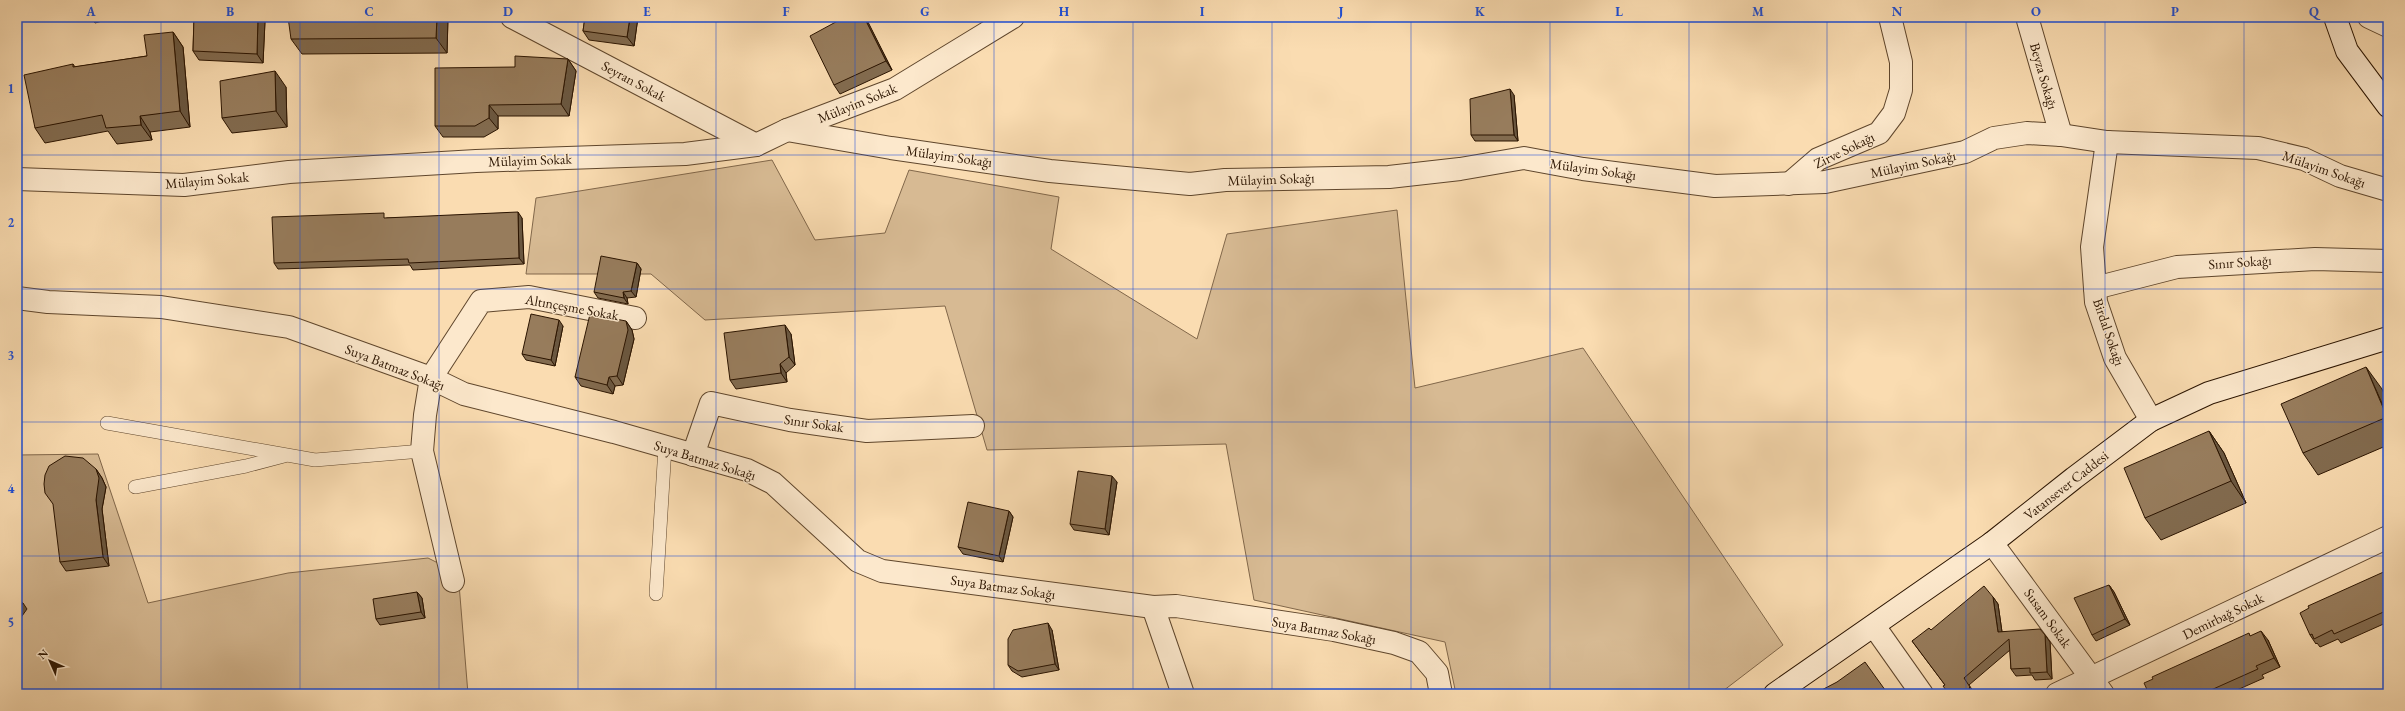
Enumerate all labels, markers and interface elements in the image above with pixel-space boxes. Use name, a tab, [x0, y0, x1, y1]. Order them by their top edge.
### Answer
text: A	[85, 3, 96, 20]
text: B	[226, 3, 234, 20]
text: C	[364, 3, 374, 20]
text: D	[503, 3, 513, 20]
text: E	[643, 3, 651, 20]
text: F	[782, 3, 790, 20]
text: G	[920, 3, 930, 20]
text: H	[1059, 3, 1070, 20]
text: I	[1200, 3, 1205, 20]
text: J	[1337, 3, 1344, 20]
text: K	[1475, 3, 1486, 20]
text: L	[1615, 3, 1623, 20]
text: M	[1752, 3, 1764, 20]
text: N	[1892, 3, 1903, 20]
text: O	[2031, 3, 2041, 20]
text: P	[2171, 3, 2179, 20]
text: Q	[2309, 3, 2321, 20]
street label: Beyza Sokağı	[2026, 41, 2062, 112]
street label: Seyran Sokak	[599, 57, 670, 106]
street label: Mülayim Sokak	[815, 79, 900, 127]
text: 1	[8, 80, 15, 97]
street label: Zirve Sokağı	[1811, 127, 1878, 172]
street label: Mülayim Sokağı	[905, 141, 994, 171]
street label: Mülayim Sokağı	[1869, 146, 1958, 182]
street label: Mülayim Sokağı	[2280, 146, 2369, 192]
street label: Mülayim Sokak	[488, 150, 573, 170]
street label: Mülayim Sokağı	[1549, 154, 1638, 184]
street label: Mülayim Sokak	[164, 167, 250, 193]
street label: Mülayim Sokağı	[1227, 168, 1315, 190]
text: 2	[8, 214, 15, 231]
street label: Sınır Sokağı	[2208, 251, 2273, 273]
street label: Altınçeşme Sokak	[523, 290, 621, 324]
street label: Birdal Sokağı	[2089, 296, 2129, 369]
street label: Suya Batmaz Sokağı	[342, 340, 448, 395]
text: 3	[8, 347, 15, 364]
street label: Sınır Sokak	[783, 410, 845, 436]
street label: Suya Batmaz Sokağı	[652, 436, 759, 484]
street label: Vatansever Caddesi	[2020, 446, 2112, 524]
text: 4	[8, 480, 15, 497]
street label: Suya Batmaz Sokağı	[949, 571, 1057, 603]
street label: Susam Sokak	[2020, 585, 2076, 652]
street label: Demirbağ Sokak	[2179, 588, 2267, 643]
street label: Suya Batmaz Sokağı	[1270, 612, 1378, 648]
text: 5	[8, 614, 14, 631]
north arrow	[30, 641, 70, 681]
text: N	[35, 646, 51, 662]

